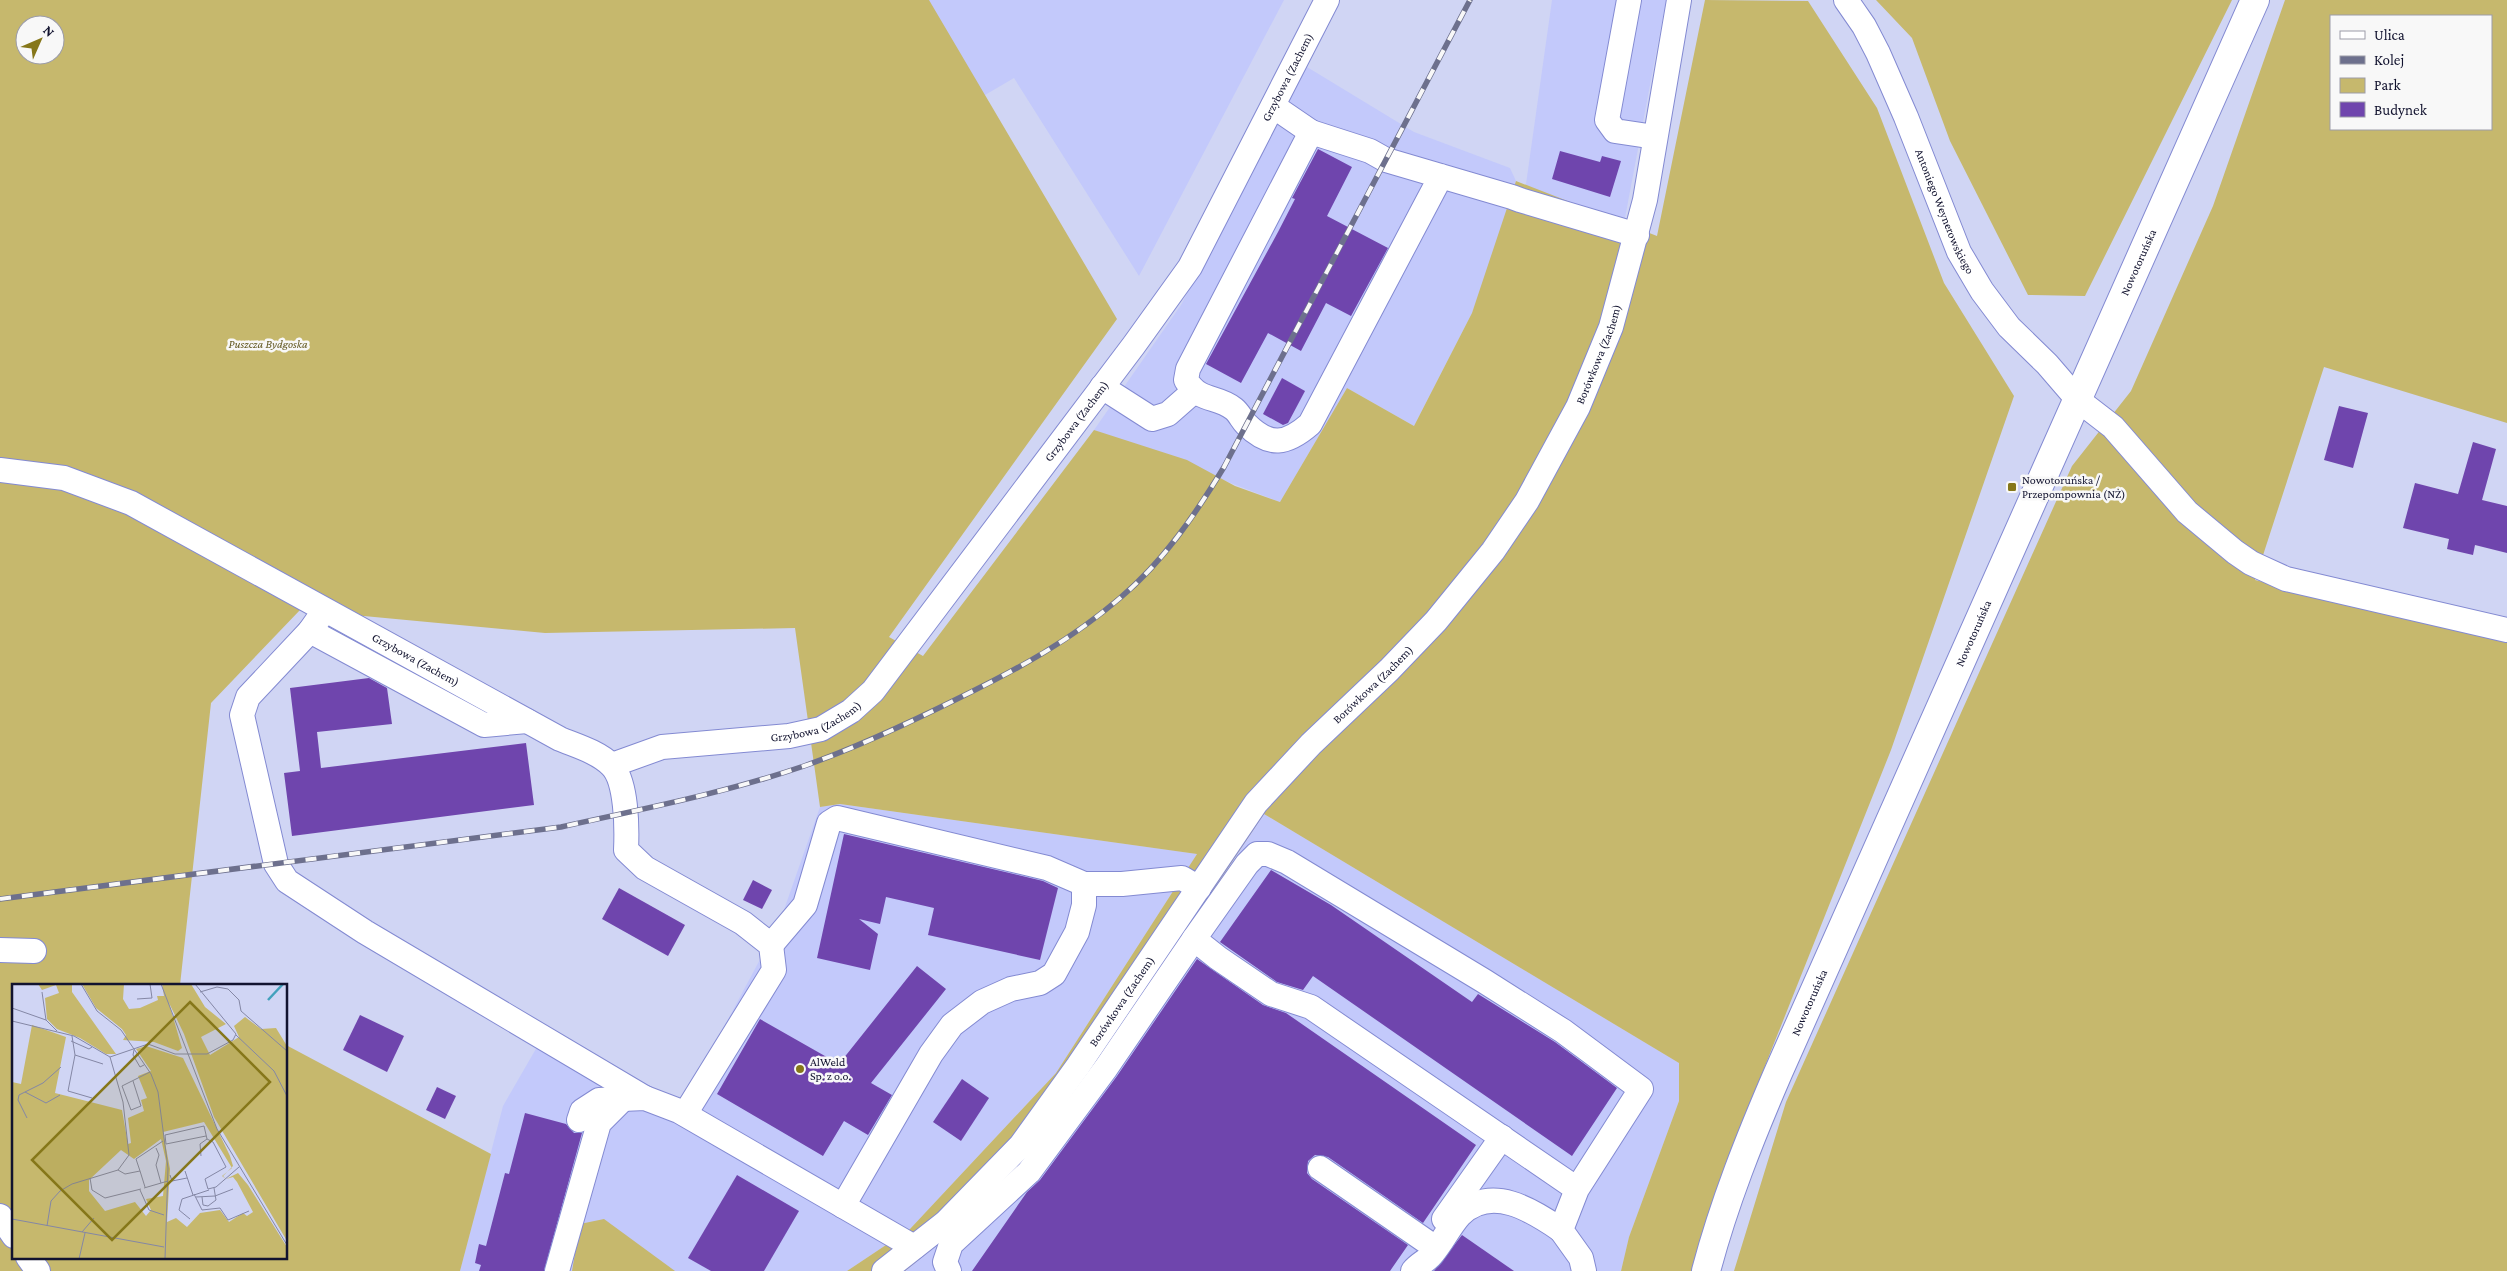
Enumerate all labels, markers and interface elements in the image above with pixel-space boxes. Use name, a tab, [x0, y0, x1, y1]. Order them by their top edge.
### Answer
north arrow	[15, 15, 65, 65]
legend	[2330, 15, 2492, 130]
text: N	[40, 22, 59, 40]
text: Ulica	[2374, 27, 2405, 43]
street label: Grzybowa (Zachem)	[1259, 30, 1316, 124]
text: Kolej	[2374, 52, 2404, 69]
text: Park	[2374, 77, 2401, 93]
text: Budynek	[2374, 102, 2428, 119]
street label: Antoniego Weynerowskiego	[1912, 147, 1977, 276]
street label: Nowotoruńska	[2117, 227, 2159, 298]
street label: Borówkowa (Zachem)	[1573, 303, 1624, 406]
park label: Puszcza Bydgoska	[228, 337, 308, 351]
street label: Grzybowa (Zachem)	[1042, 378, 1111, 464]
place label: Nowotoruńska / Przepompownia (NŻ)	[2022, 473, 2126, 501]
marker: Nowotoruńska / Przepompownia (NŻ)	[2006, 481, 2018, 493]
street label: Nowotoruńska	[1953, 598, 1995, 669]
street label: Grzybowa (Zachem)	[370, 630, 462, 689]
street label: Borówkowa (Zachem)	[1330, 643, 1416, 726]
street label: Grzybowa (Zachem)	[770, 698, 864, 745]
street label: Borówkowa (Zachem)	[1086, 954, 1157, 1049]
street label: Nowotoruńska	[1788, 967, 1830, 1038]
inset map	[12, 984, 288, 1258]
place label: AlWeld Sp. z o.o.	[810, 1055, 851, 1083]
marker: AlWeld Sp. z o.o.	[794, 1063, 806, 1075]

